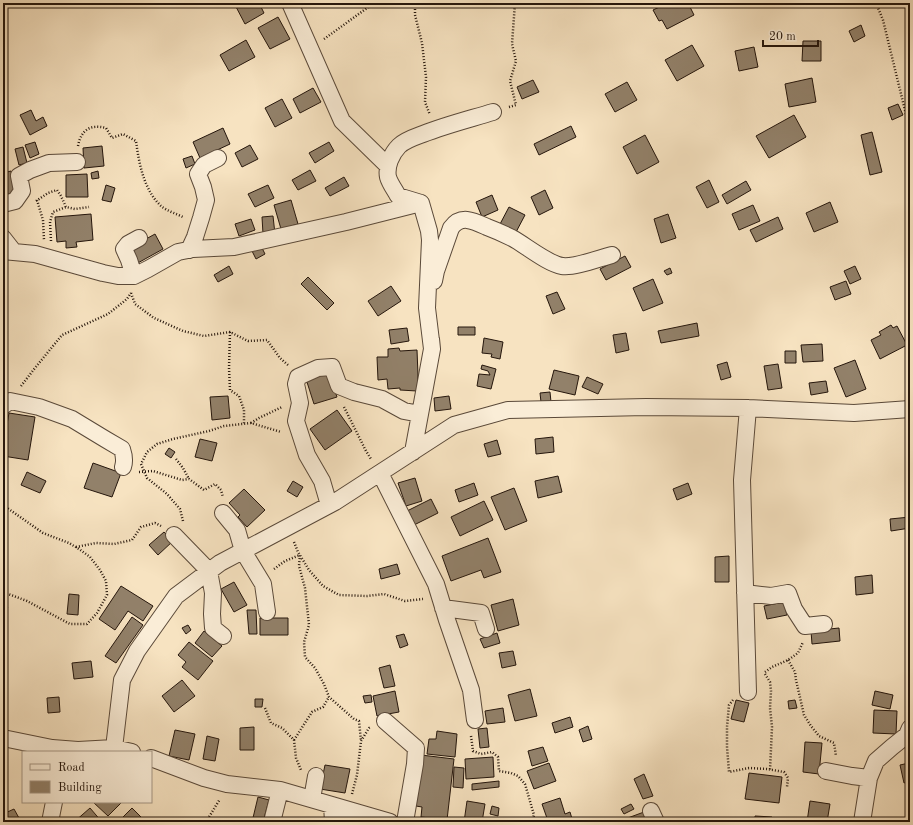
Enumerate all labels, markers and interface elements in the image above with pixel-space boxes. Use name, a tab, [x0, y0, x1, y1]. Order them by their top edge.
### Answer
scale bar	[763, 22, 818, 48]
text: 20 m	[769, 31, 796, 43]
legend	[22, 751, 152, 803]
text: Road	[58, 762, 85, 774]
text: Building	[58, 782, 102, 794]

